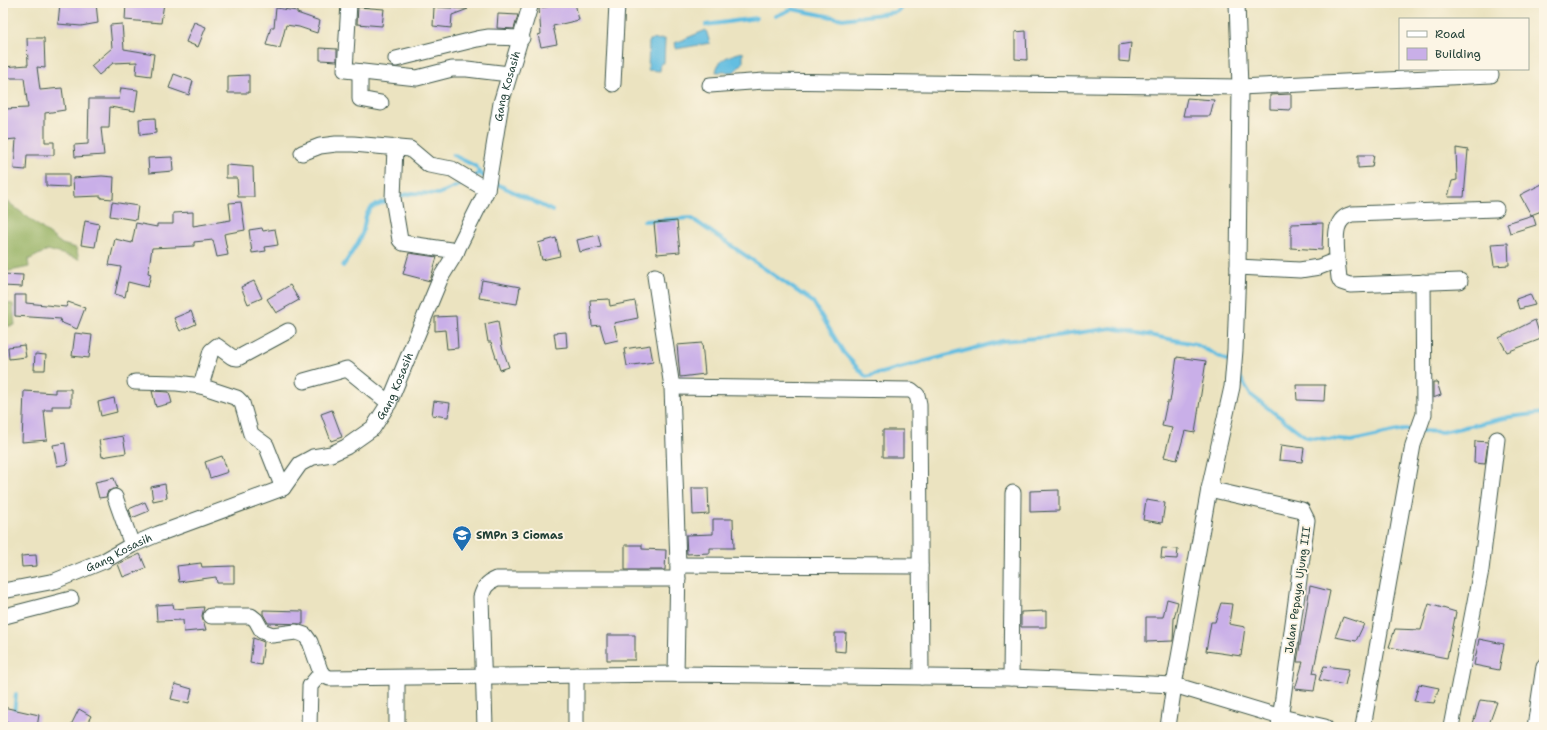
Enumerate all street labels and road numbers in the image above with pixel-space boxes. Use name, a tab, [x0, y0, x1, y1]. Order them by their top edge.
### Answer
street label: Gang Kosasih	[491, 49, 524, 122]
street label: Gang Kosasih	[373, 350, 417, 423]
street label: Jalan Pepaya Ujung III	[1282, 526, 1314, 654]
street label: Gang Kosasih	[83, 530, 155, 575]

